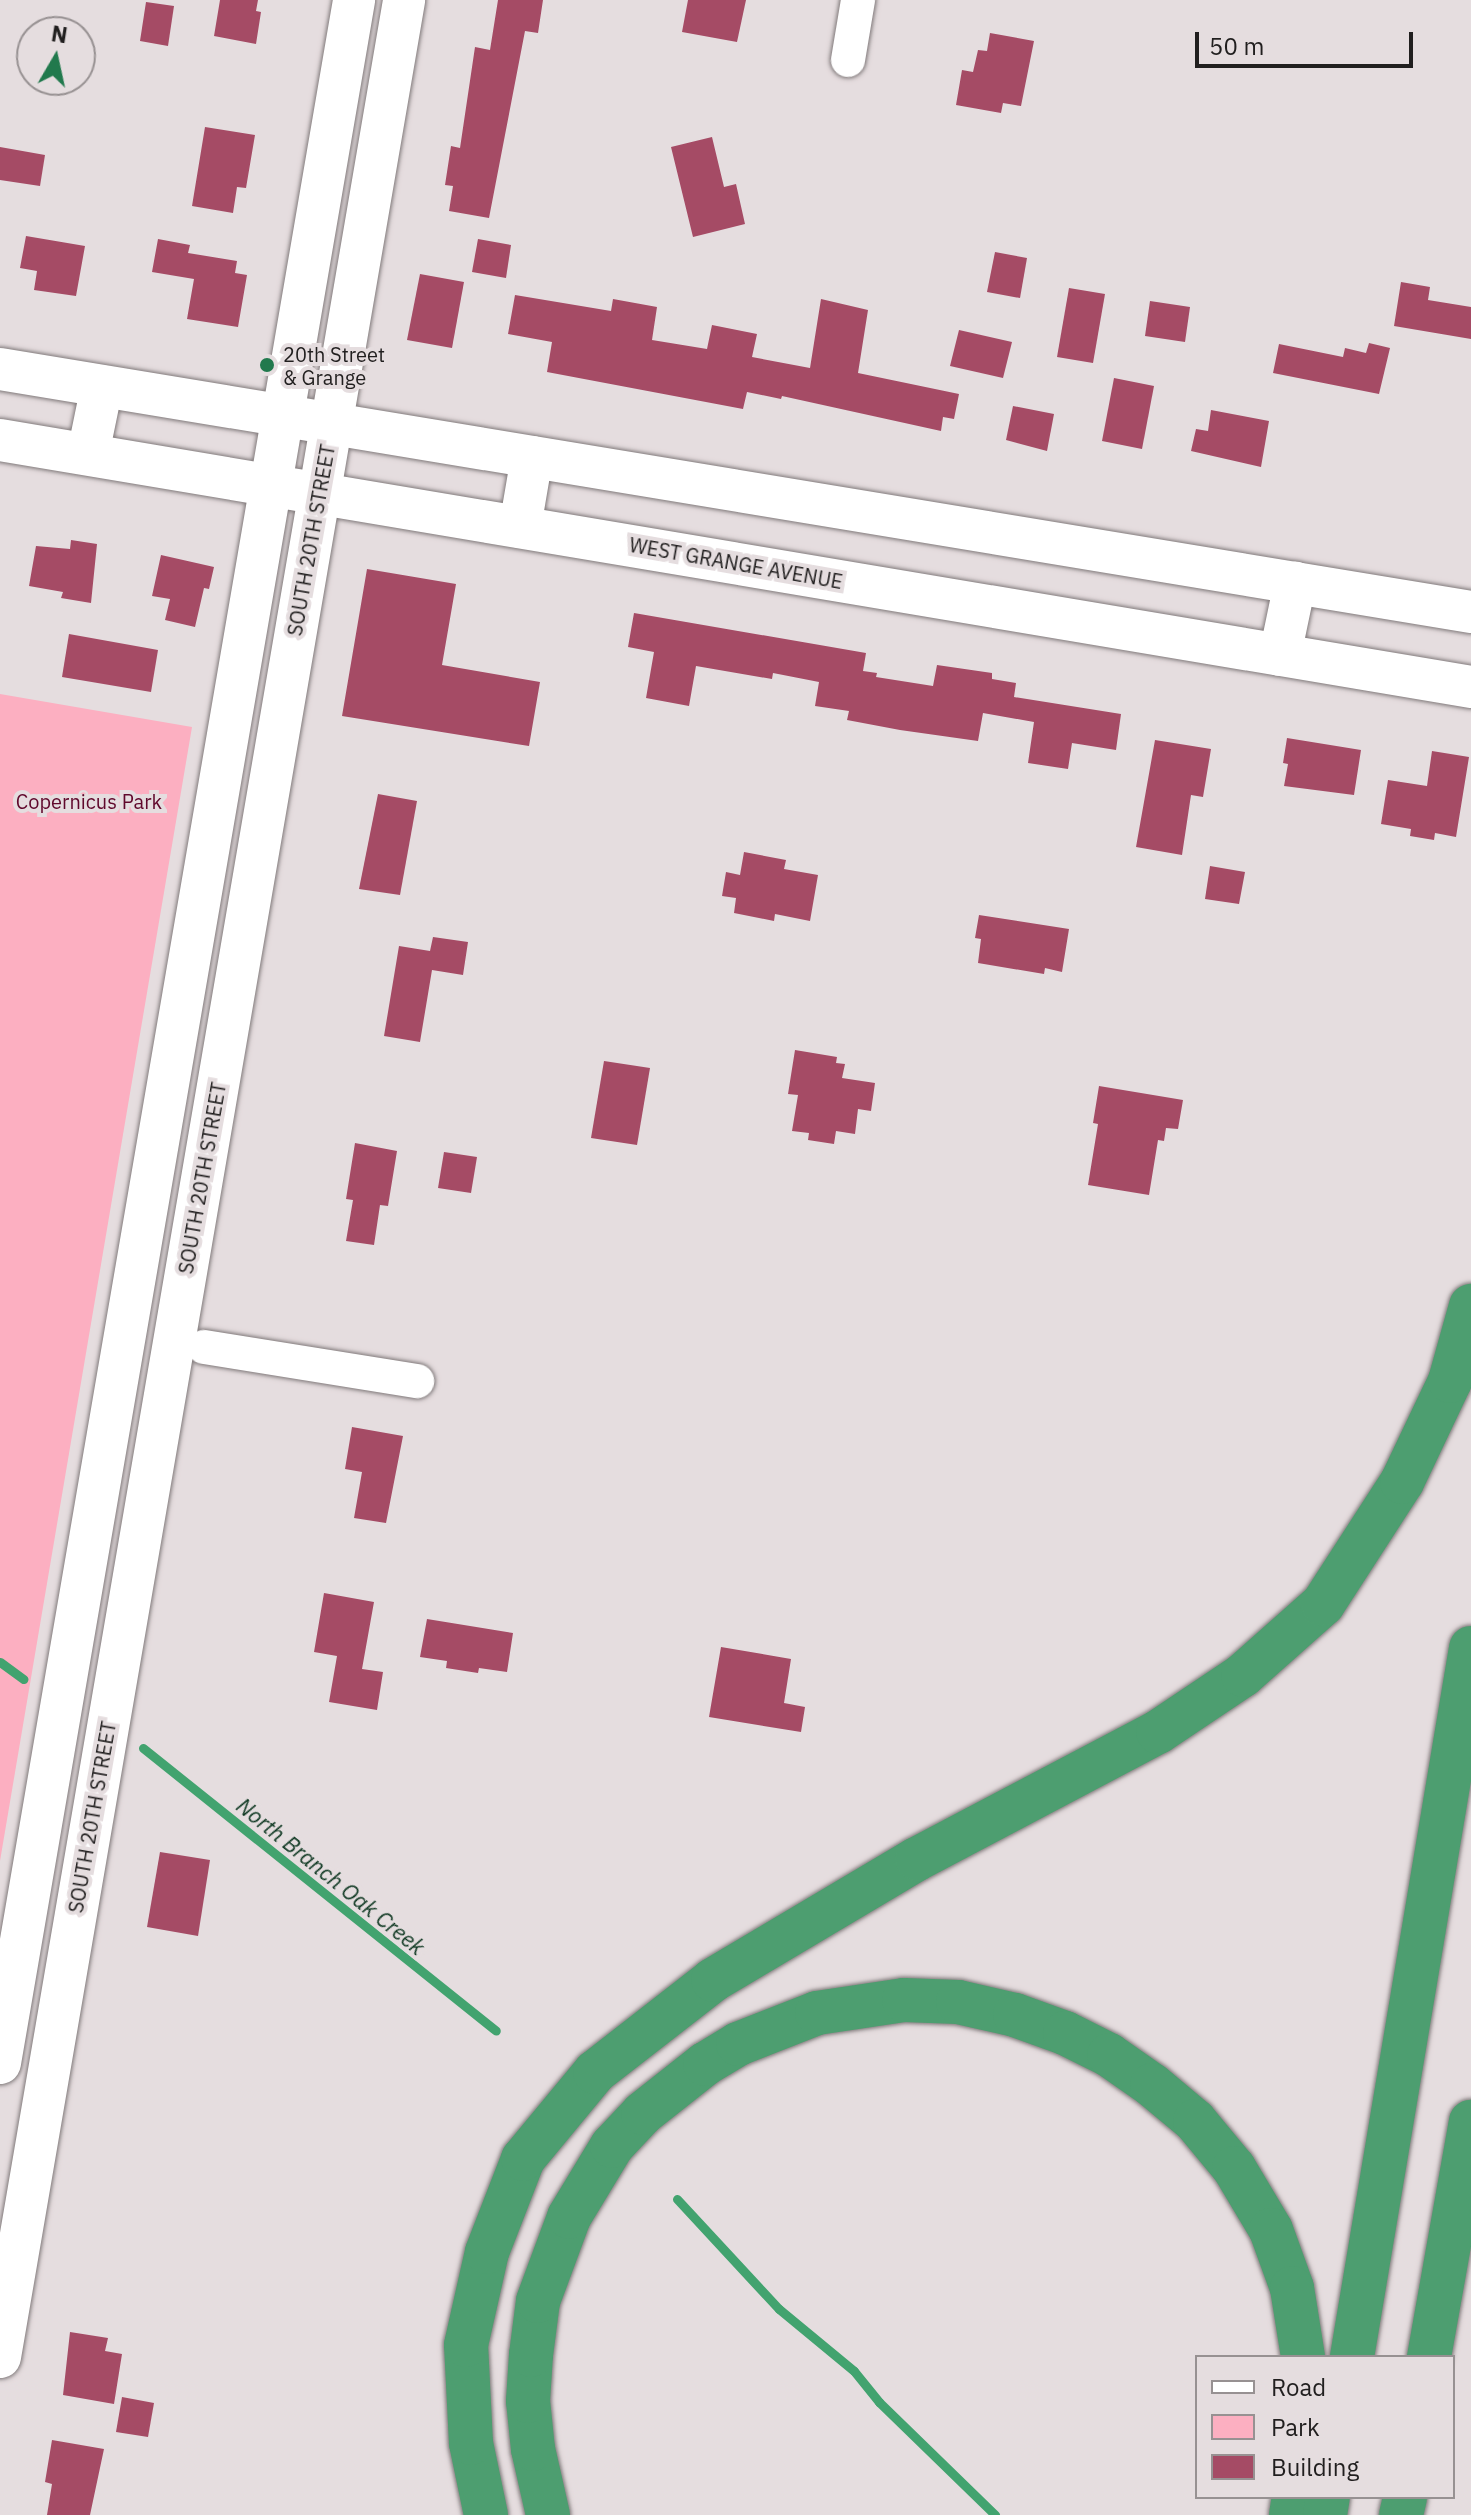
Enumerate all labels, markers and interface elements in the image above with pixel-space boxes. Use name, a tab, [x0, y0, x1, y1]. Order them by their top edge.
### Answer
north arrow	[16, 16, 96, 96]
scale bar	[1199, 16, 1417, 66]
text: N	[49, 18, 70, 49]
text: 50 m	[1209, 30, 1264, 62]
place label: 20th Street & Grange	[283, 342, 385, 389]
marker: 20th Street & Grange	[258, 356, 276, 374]
street label: SOUTH 20TH STREET	[282, 442, 340, 638]
street label: WEST GRANGE AVENUE	[627, 532, 845, 594]
park label: Copernicus Park	[16, 789, 162, 813]
street label: SOUTH 20TH STREET	[173, 1080, 231, 1276]
street label: SOUTH 20TH STREET	[63, 1719, 121, 1915]
water label: North Branch Oak Creek	[232, 1792, 430, 1960]
legend	[1195, 2355, 1455, 2499]
text: Road	[1271, 2371, 1326, 2403]
text: Park	[1271, 2411, 1320, 2443]
text: Building	[1271, 2451, 1359, 2483]

